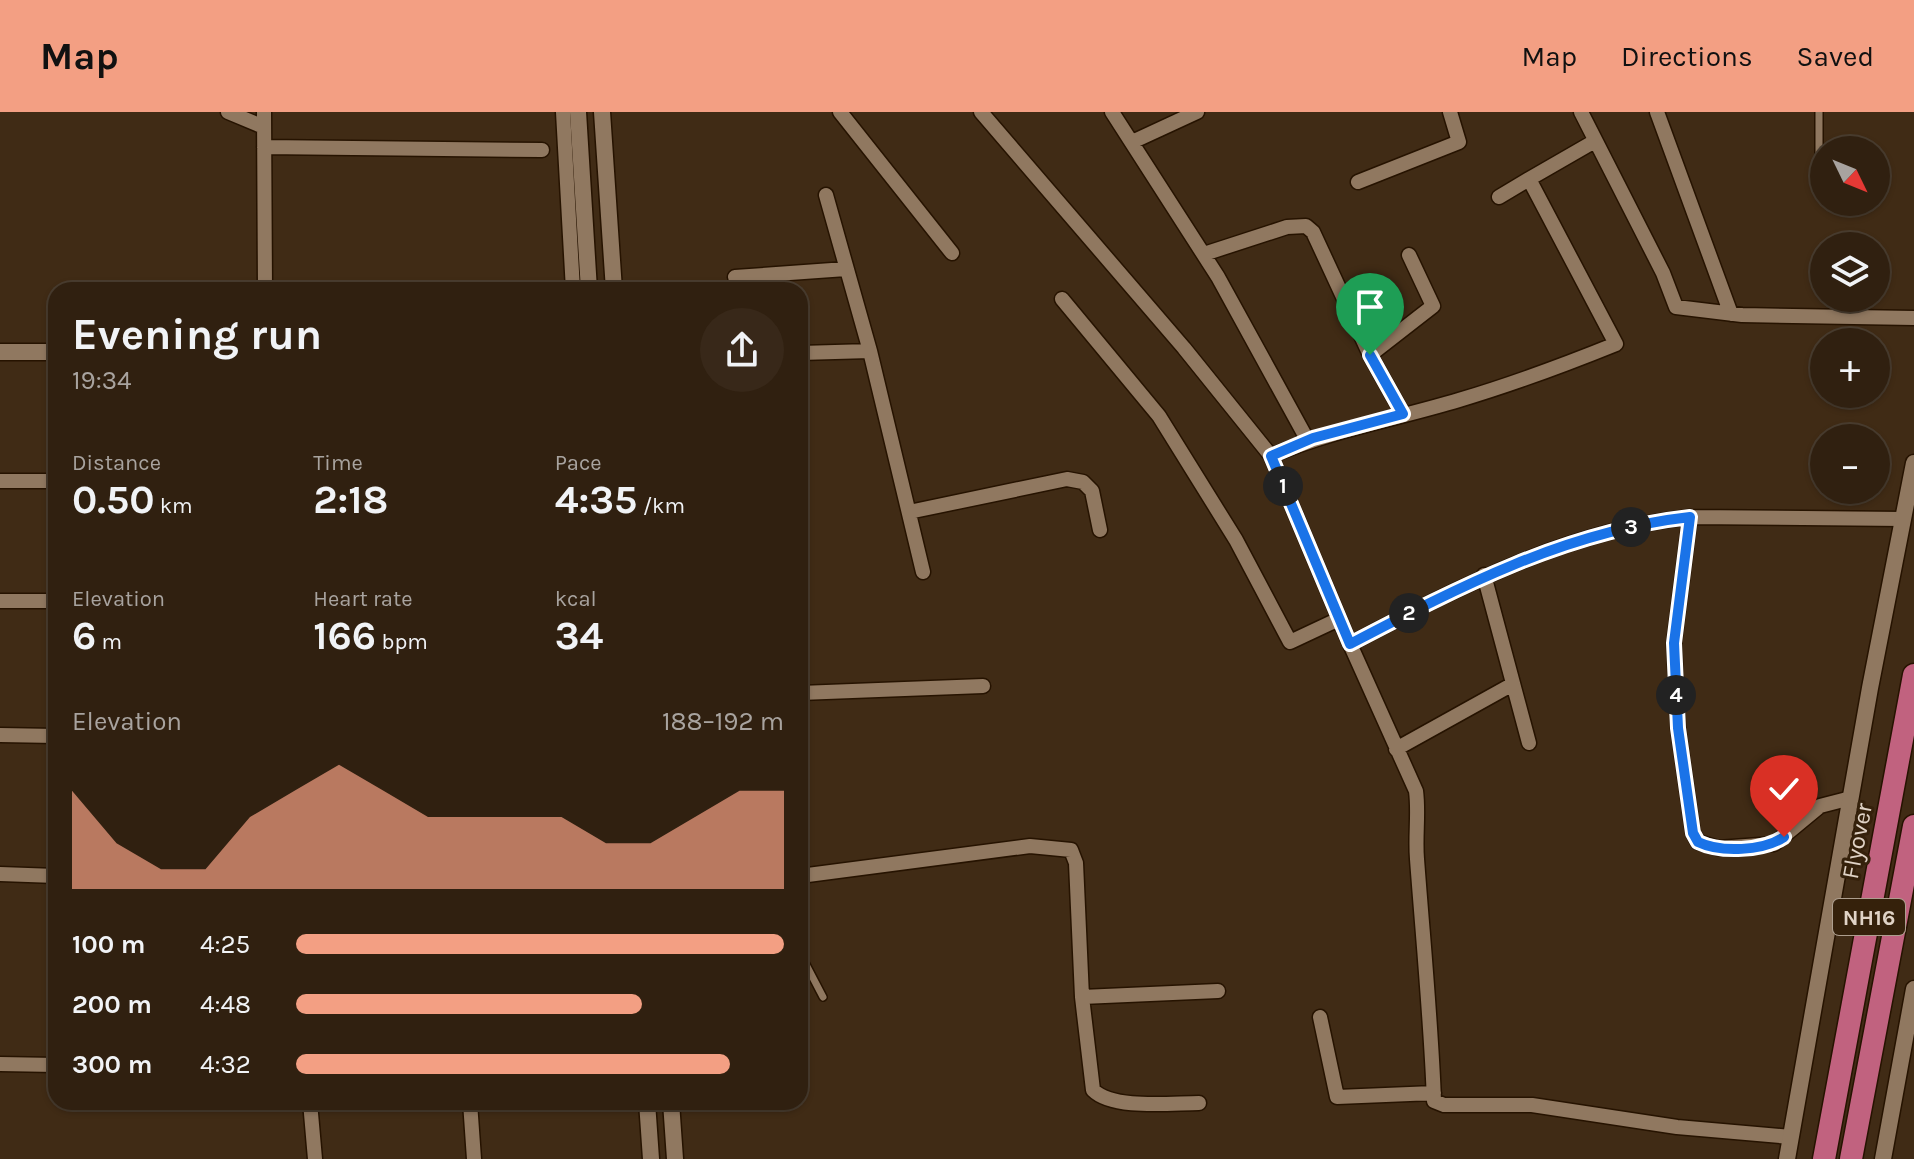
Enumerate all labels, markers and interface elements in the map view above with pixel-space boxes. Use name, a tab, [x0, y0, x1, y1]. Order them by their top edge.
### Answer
text: Map	[40, 34, 119, 79]
text: Map	[1522, 40, 1577, 73]
text: Directions	[1621, 40, 1753, 73]
text: Saved	[1797, 40, 1874, 73]
north arrow	[1810, 136, 1890, 216]
map controls	[1810, 136, 1890, 504]
button: layers	[1810, 232, 1890, 312]
pin	[1336, 273, 1404, 355]
icon: arrive	[1348, 285, 1392, 329]
button: share	[700, 308, 784, 392]
text: Evening run	[72, 309, 322, 360]
button: +	[1810, 328, 1890, 408]
text: 19:34	[72, 365, 132, 396]
button: −	[1810, 424, 1890, 504]
text: Distance	[72, 450, 161, 476]
text: Time	[313, 450, 363, 476]
text: Pace	[555, 450, 602, 476]
pin: 1	[1263, 466, 1303, 506]
text: 1	[1279, 473, 1287, 499]
text: 0.50	[72, 476, 154, 523]
text: 2:18	[313, 476, 388, 523]
text: 4:35	[555, 476, 637, 523]
text: km	[154, 493, 193, 519]
text: /km	[637, 493, 685, 519]
pin: 3	[1611, 507, 1651, 547]
text: 3	[1624, 514, 1638, 540]
text: Elevation	[72, 586, 165, 612]
text: Heart rate	[313, 586, 413, 612]
text: kcal	[555, 586, 597, 612]
pin: 2	[1389, 593, 1429, 633]
text: 2	[1402, 600, 1416, 626]
text: 6	[72, 612, 96, 659]
text: 166	[313, 612, 376, 659]
text: 34	[555, 612, 603, 659]
text: m	[96, 629, 122, 655]
text: bpm	[376, 629, 428, 655]
pin: 4	[1656, 675, 1696, 715]
text: 4	[1669, 682, 1683, 708]
text: Elevation	[72, 706, 182, 737]
text: 188–192 m	[662, 706, 784, 737]
pin	[1750, 755, 1818, 837]
icon: check	[1762, 767, 1806, 811]
street label: Flyover	[1836, 800, 1878, 881]
road number: NH16	[1833, 899, 1905, 935]
text: 100 m	[72, 929, 145, 960]
text: 4:25	[200, 929, 250, 960]
text: 200 m	[72, 989, 152, 1020]
text: 4:48	[200, 989, 251, 1020]
text: 300 m	[72, 1049, 152, 1080]
text: 4:32	[200, 1049, 251, 1080]

